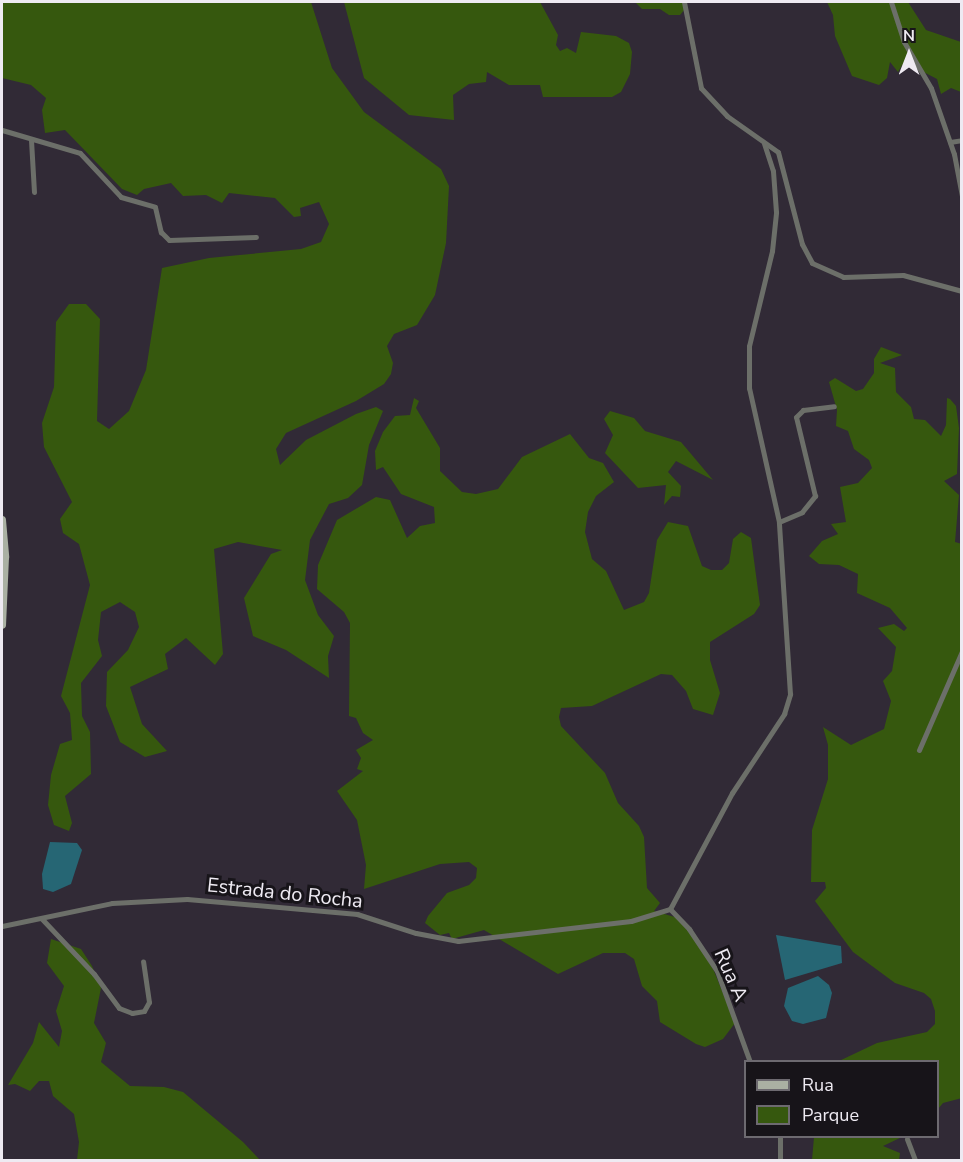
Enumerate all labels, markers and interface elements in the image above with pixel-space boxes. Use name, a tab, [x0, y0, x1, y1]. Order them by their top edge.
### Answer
north arrow	[879, 24, 939, 84]
text: N	[903, 25, 915, 47]
street label: Estrada do Rocha	[206, 873, 364, 913]
street label: Rua A	[709, 945, 753, 1005]
legend	[744, 1060, 939, 1138]
text: Rua	[802, 1073, 834, 1097]
text: Parque	[802, 1103, 859, 1127]

